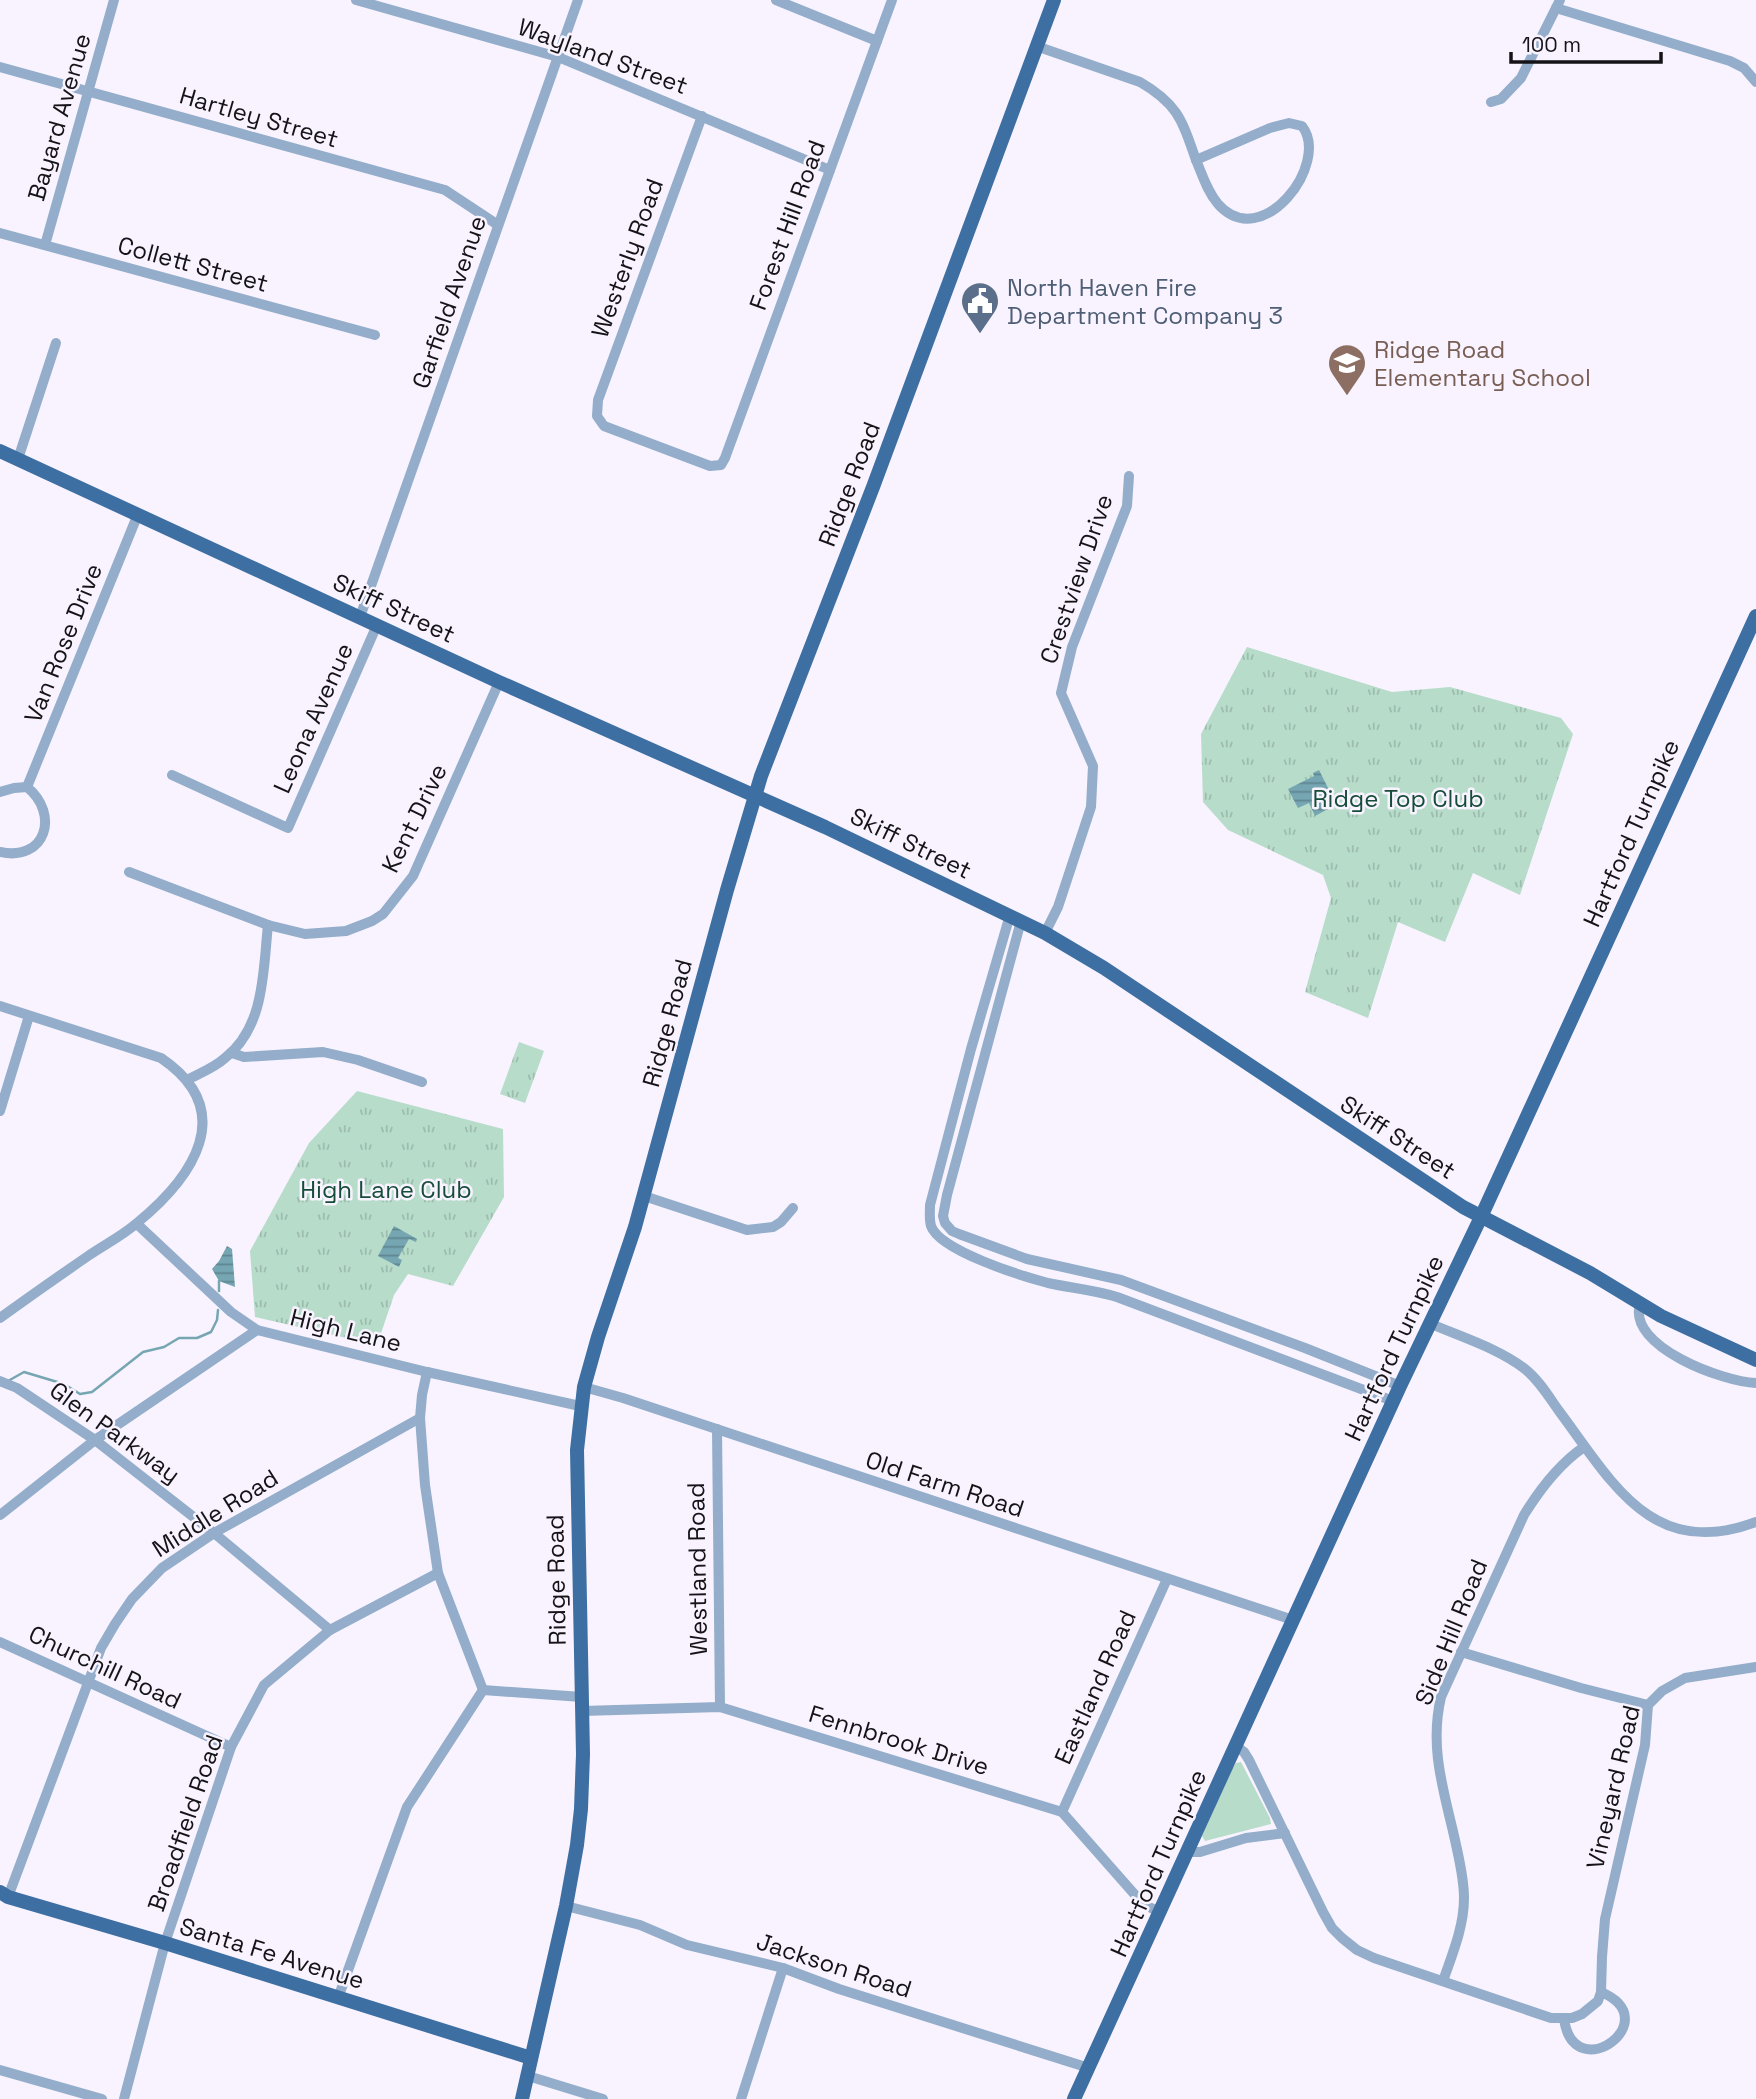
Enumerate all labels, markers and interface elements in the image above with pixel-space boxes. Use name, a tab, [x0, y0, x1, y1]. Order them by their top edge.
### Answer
street label: Wayland Street	[514, 11, 692, 101]
scale bar	[1511, 21, 1662, 65]
street label: Bayard Avenue	[20, 30, 98, 204]
text: 100 m	[1522, 31, 1581, 58]
street label: Hartley Street	[176, 80, 342, 154]
street label: Forest Hill Road	[742, 136, 832, 314]
street label: Westerly Road	[584, 174, 670, 342]
street label: Garfield Avenue	[405, 211, 493, 393]
street label: Collett Street	[114, 229, 272, 299]
place label: North Haven Fire Department Company 3	[1007, 272, 1283, 331]
public building icon: North Haven Fire Department Company 3	[959, 280, 1001, 335]
place label: Ridge Road Elementary School	[1374, 334, 1591, 393]
school or university icon: Ridge Road Elementary School	[1326, 342, 1368, 397]
street label: Ridge Road	[811, 417, 887, 551]
street label: Crestview Drive	[1032, 490, 1120, 668]
street label: Van Rose Drive	[17, 559, 109, 727]
street label: Skiff Street	[328, 566, 460, 650]
street label: Leona Avenue	[266, 638, 360, 798]
street label: Hartford Turnpike	[1576, 734, 1686, 932]
street label: Kent Drive	[374, 758, 454, 878]
park label: Ridge Top Club	[1312, 783, 1484, 814]
street label: Skiff Street	[845, 800, 977, 886]
street label: Ridge Road	[635, 956, 699, 1090]
street label: Skiff Street	[1334, 1088, 1462, 1186]
park label: High Lane Club	[300, 1174, 472, 1205]
street label: Hartford Turnpike	[1337, 1250, 1451, 1446]
street label: High Lane	[287, 1301, 405, 1359]
street label: Glen Parkway	[44, 1374, 186, 1490]
street label: Old Farm Road	[862, 1444, 1028, 1524]
street label: Middle Road	[146, 1462, 284, 1564]
street label: Westland Road	[680, 1482, 714, 1656]
street label: Ridge Road	[539, 1514, 573, 1646]
street label: Side Hill Road	[1408, 1554, 1494, 1710]
street label: Eastland Road	[1047, 1605, 1143, 1769]
street label: Churchill Road	[24, 1618, 186, 1716]
street label: Fennbrook Drive	[805, 1698, 993, 1782]
street label: Vineyard Road	[1579, 1702, 1647, 1872]
street label: Broadfield Road	[140, 1731, 230, 1915]
street label: Hartford Turnpike	[1103, 1764, 1213, 1962]
street label: Santa Fe Avenue	[176, 1910, 368, 1996]
street label: Jackson Road	[752, 1925, 916, 2005]

